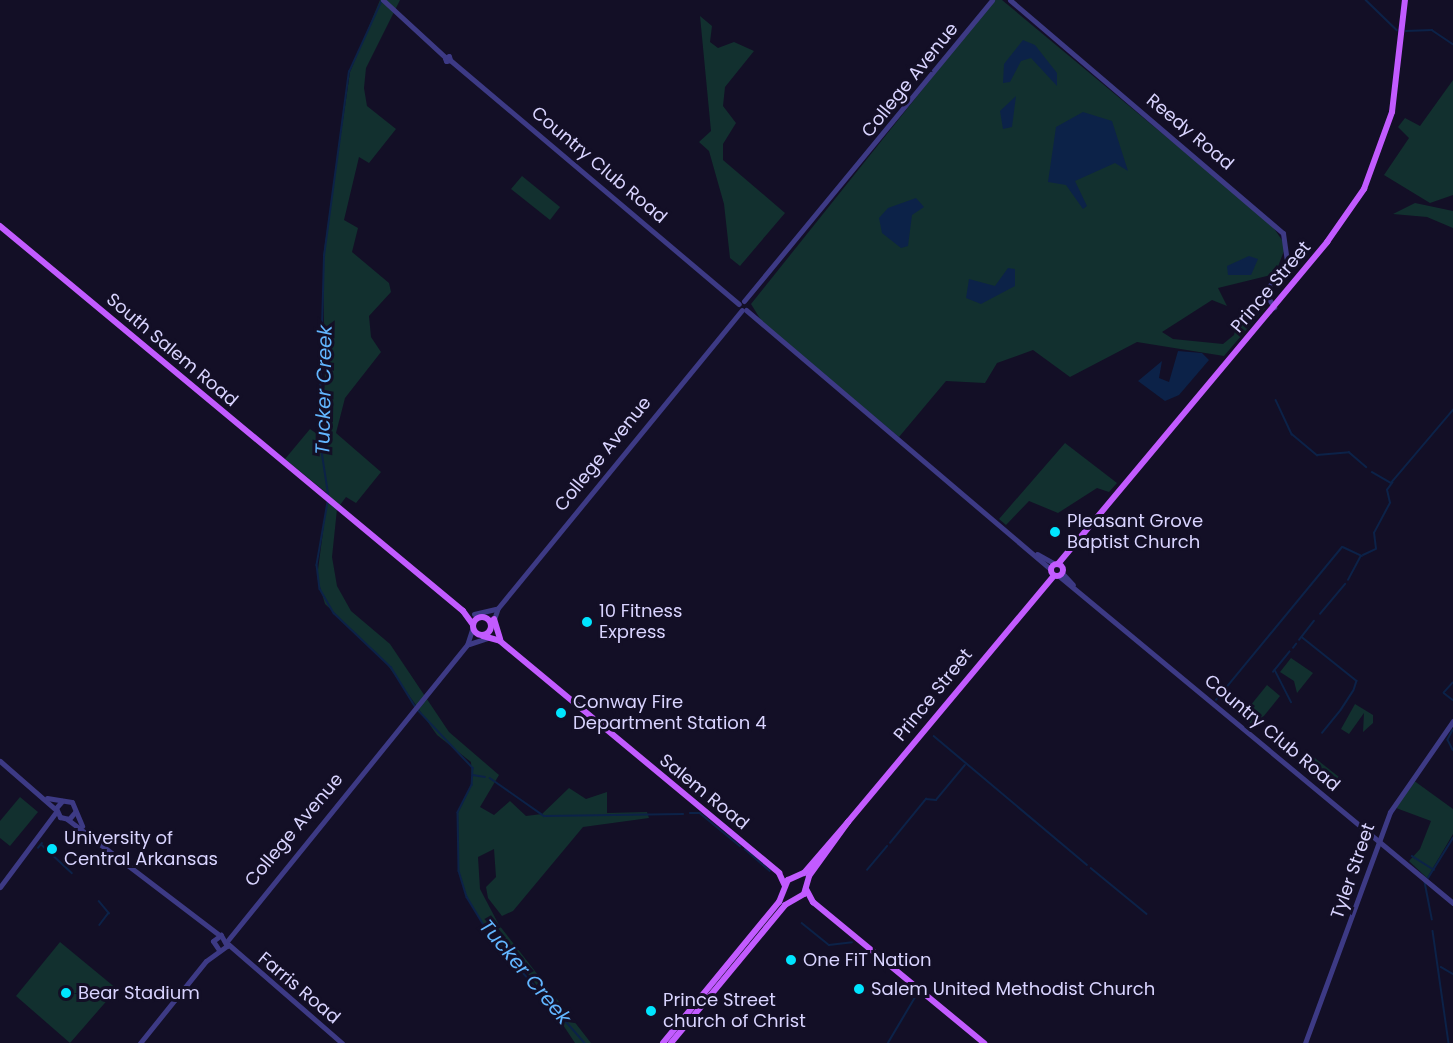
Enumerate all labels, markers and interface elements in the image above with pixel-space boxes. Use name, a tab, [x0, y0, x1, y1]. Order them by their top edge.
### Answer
street label: College Avenue	[857, 18, 963, 142]
street label: Reedy Road	[1142, 89, 1238, 175]
street label: Country Club Road	[527, 102, 671, 228]
street label: Prince Street	[1227, 237, 1315, 337]
street label: South Salem Road	[102, 289, 242, 411]
water label: Tucker Creek	[311, 325, 337, 455]
street label: College Avenue	[550, 392, 656, 516]
place label: Pleasant Grove Baptist Church	[1067, 511, 1203, 554]
marker: Pleasant Grove Baptist Church	[1048, 525, 1062, 539]
place label: 10 Fitness Express	[599, 601, 682, 644]
marker: 10 Fitness Express	[580, 615, 594, 629]
street label: Prince Street	[889, 644, 977, 746]
street label: Country Club Road	[1200, 670, 1344, 796]
place label: Conway Fire Department Station 4	[573, 692, 766, 734]
marker: Conway Fire Department Station 4	[554, 706, 568, 720]
street label: Salem Road	[655, 749, 753, 835]
street label: College Avenue	[240, 769, 348, 891]
street label: Tyler Street	[1327, 820, 1379, 922]
place label: University of Central Arkansas	[64, 828, 218, 870]
marker: University of Central Arkansas	[45, 842, 59, 856]
water label: Tucker Creek	[474, 915, 576, 1029]
street label: Farris Road	[254, 948, 344, 1028]
place label: One FiT Nation	[803, 949, 932, 971]
marker: One FiT Nation	[784, 953, 798, 967]
place label: Salem United Methodist Church	[871, 978, 1155, 1000]
place label: Bear Stadium	[78, 982, 200, 1004]
marker: Salem United Methodist Church	[852, 982, 866, 996]
marker: Bear Stadium	[59, 986, 73, 1000]
place label: Prince Street church of Christ	[663, 990, 806, 1032]
marker: Prince Street church of Christ	[644, 1004, 658, 1018]

